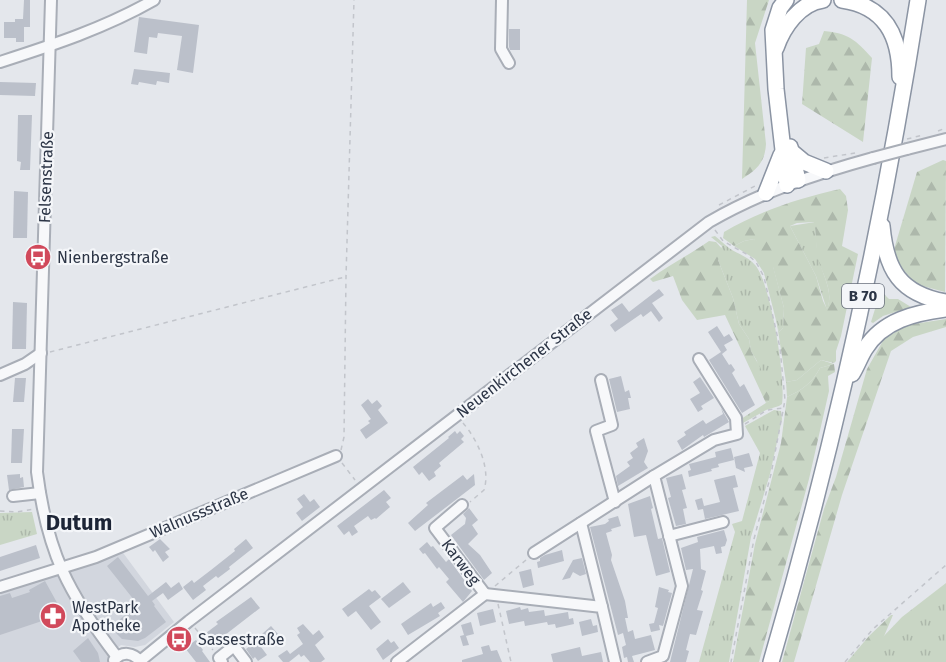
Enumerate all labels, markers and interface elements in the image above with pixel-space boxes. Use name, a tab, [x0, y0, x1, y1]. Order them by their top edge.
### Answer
street label: Felsenstraße	[35, 131, 57, 223]
bus stop icon: Nienbergstraße	[23, 242, 53, 272]
place label: Nienbergstraße	[57, 248, 169, 267]
road number: B 70	[842, 284, 884, 308]
street label: Neuenkirchener Straße	[452, 304, 596, 422]
street label: Walnussstraße	[147, 484, 251, 542]
district label: Dutum	[46, 509, 112, 536]
street label: Karweg	[438, 535, 485, 589]
place label: WestPark Apotheke	[72, 598, 141, 635]
pharmacy icon: WestPark Apotheke	[38, 601, 68, 631]
bus stop icon: Sassestraße	[164, 624, 194, 654]
place label: Sassestraße	[198, 630, 285, 649]

